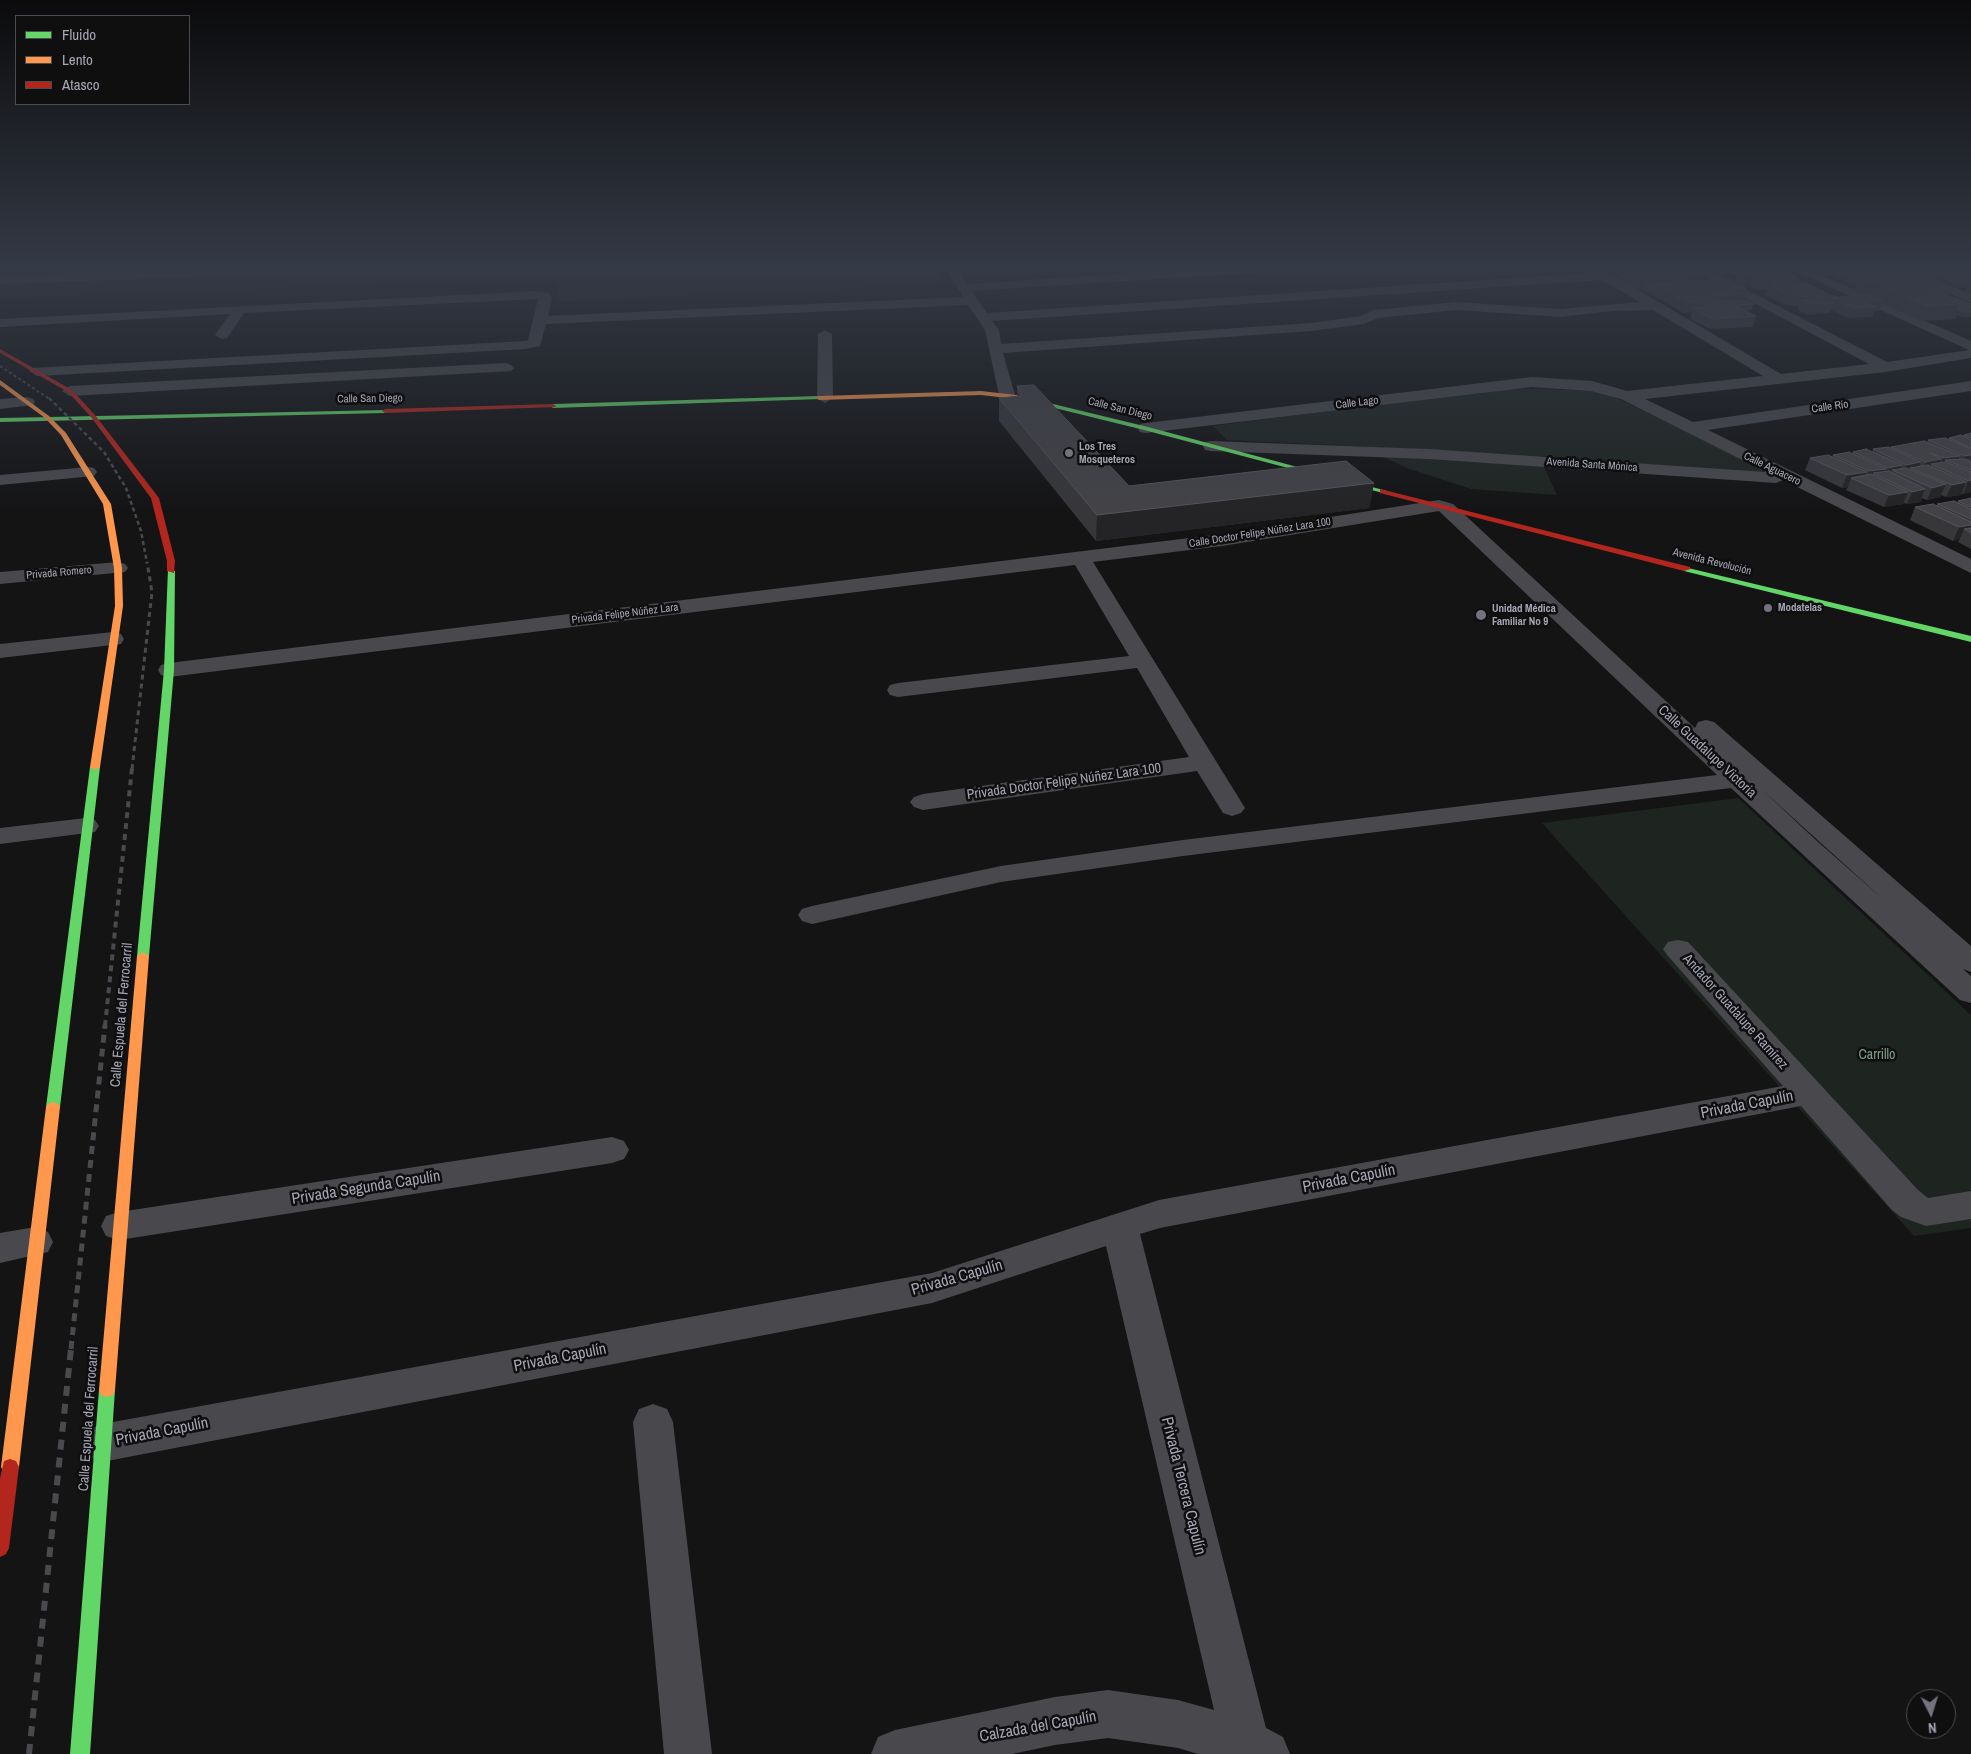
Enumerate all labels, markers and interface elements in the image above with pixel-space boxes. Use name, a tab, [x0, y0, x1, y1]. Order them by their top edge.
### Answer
legend	[15, 15, 190, 105]
text: Fluido	[62, 24, 96, 45]
text: Lento	[62, 49, 93, 70]
text: Atasco	[62, 74, 100, 95]
street label: Calle San Diego	[337, 392, 403, 406]
street label: Calle Lago	[1335, 394, 1379, 412]
street label: Calle San Diego	[1087, 395, 1153, 423]
street label: Calle Río	[1811, 398, 1849, 416]
place label: Los Tres Mosqueteros	[1079, 440, 1135, 466]
marker: Los Tres Mosqueteros	[1063, 447, 1075, 459]
street label: Calle Aguacero	[1741, 450, 1803, 488]
street label: Avenida Santa Mónica	[1546, 455, 1638, 475]
street label: Calle Doctor Felipe Núñez Lara 100	[1188, 515, 1332, 551]
street label: Avenida Revolución	[1671, 546, 1753, 578]
street label: Privada Romero	[26, 564, 92, 582]
street label: Privada Felipe Núñez Lara	[571, 601, 679, 627]
place label: Modatelas	[1778, 601, 1822, 615]
place label: Unidad Médica Familiar No 9	[1492, 602, 1556, 628]
marker: Modatelas	[1762, 602, 1774, 614]
marker: Unidad Médica Familiar No 9	[1474, 608, 1488, 622]
street label: Calle Guadalupe Victoria	[1654, 702, 1760, 802]
street label: Privada Doctor Felipe Núñez Lara 100	[966, 760, 1162, 804]
street label: Calle Espuela del Ferrocarril	[107, 942, 137, 1088]
street label: Andador Guadalupe Ramírez	[1679, 951, 1791, 1073]
park label: Carrillo	[1859, 1047, 1895, 1063]
street label: Privada Capulín	[1699, 1087, 1795, 1123]
street label: Privada Capulín	[1301, 1161, 1397, 1197]
street label: Privada Segunda Capulín	[290, 1167, 442, 1209]
street label: Privada Capulín	[909, 1256, 1005, 1300]
street label: Privada Capulín	[512, 1340, 608, 1376]
street label: Calle Espuela del Ferrocarril	[76, 1346, 102, 1492]
street label: Privada Capulín	[114, 1414, 210, 1450]
street label: Privada Tercera Capulín	[1157, 1415, 1209, 1557]
north arrow	[1906, 1689, 1956, 1739]
street label: Calzada del Capulín	[978, 1707, 1098, 1747]
text: N	[1927, 1719, 1937, 1737]

